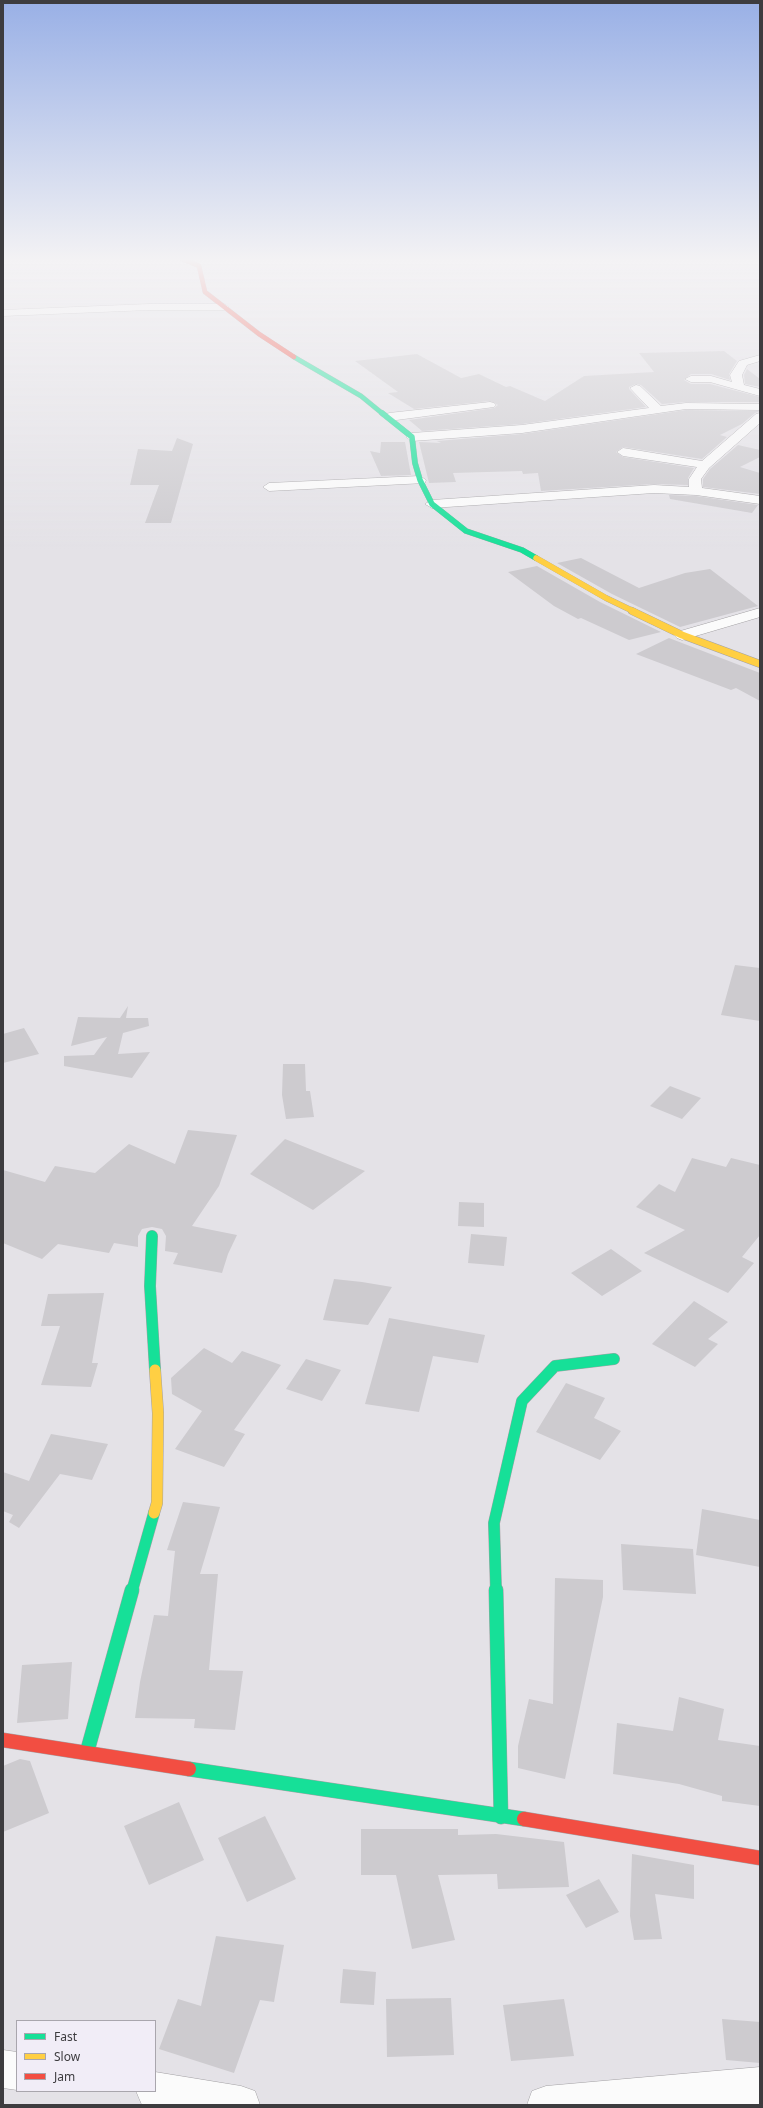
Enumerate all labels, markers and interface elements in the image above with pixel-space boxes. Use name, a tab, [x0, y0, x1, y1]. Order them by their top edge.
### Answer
legend	[16, 2020, 156, 2092]
text: Fast	[54, 2028, 77, 2045]
text: Slow	[54, 2048, 80, 2065]
text: Jam	[54, 2068, 75, 2085]

